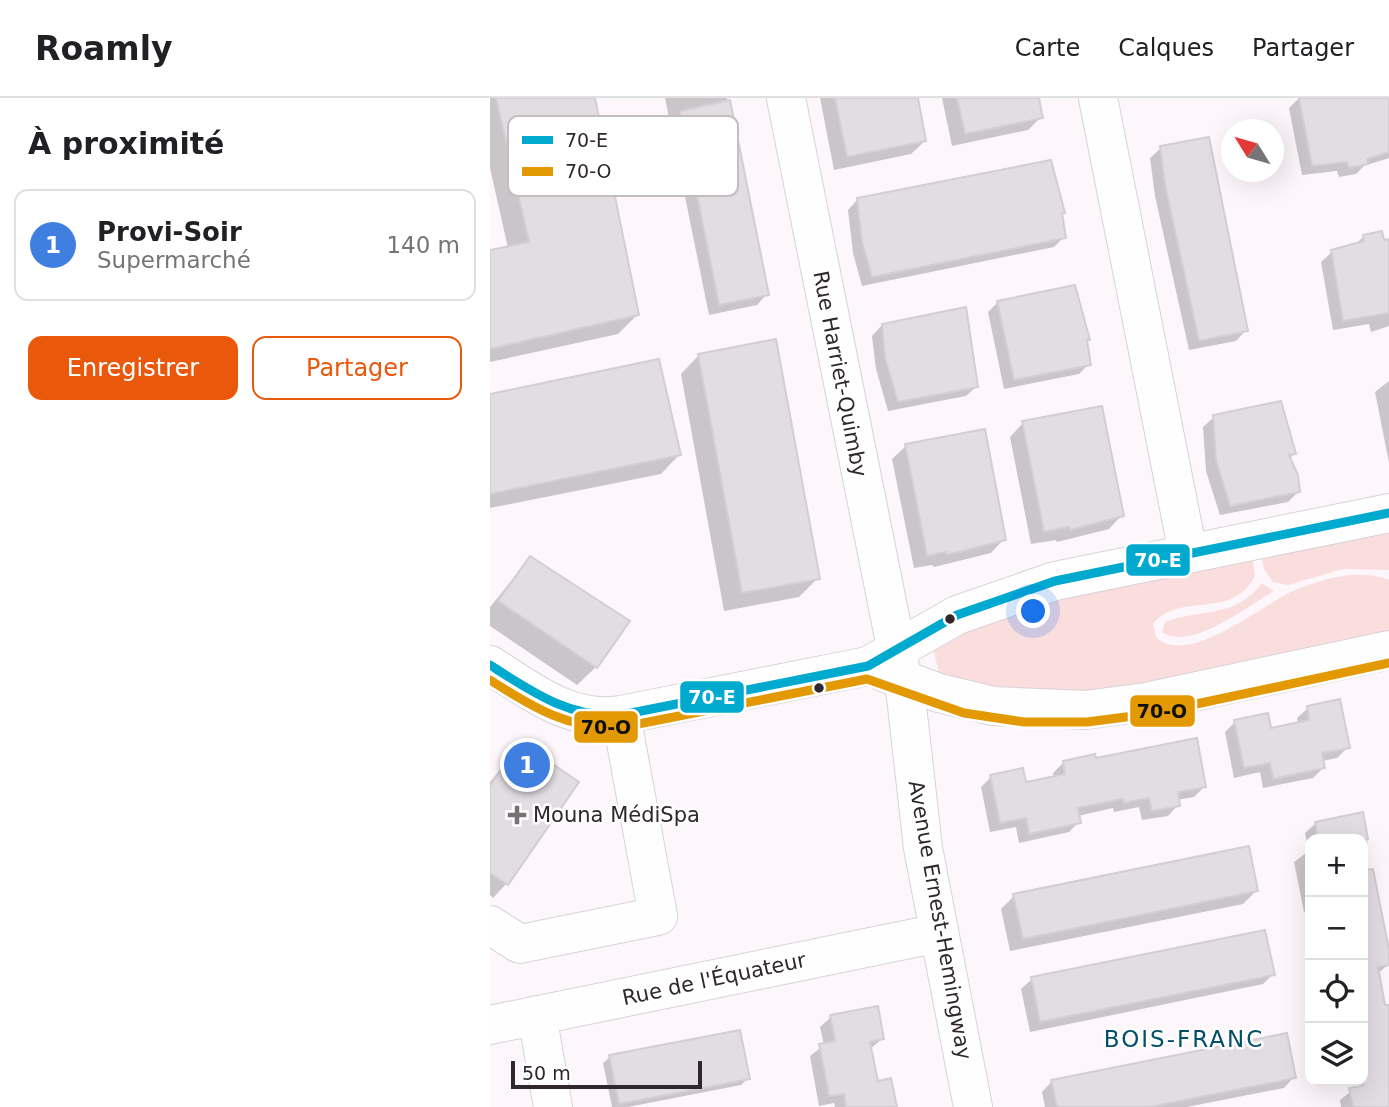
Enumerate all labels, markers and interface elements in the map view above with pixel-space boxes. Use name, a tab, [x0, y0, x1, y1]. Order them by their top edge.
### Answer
text: Roamly	[35, 29, 173, 68]
text: Carte	[1015, 34, 1080, 62]
text: Calques	[1118, 34, 1214, 62]
text: Partager	[1252, 34, 1354, 62]
legend	[508, 116, 738, 196]
north arrow	[1221, 119, 1284, 182]
text: À proximité	[28, 126, 224, 161]
text: 70-E	[565, 129, 608, 151]
text: 70-O	[565, 160, 612, 182]
text: Provi-Soir	[97, 217, 242, 247]
text: 1	[45, 232, 61, 258]
text: 140 m	[386, 232, 460, 258]
text: Supermarché	[97, 247, 251, 273]
street label: Rue Harriet-Quimby	[808, 269, 872, 479]
button: Enregistrer	[28, 336, 238, 400]
button: Partager	[252, 336, 462, 400]
line badge: 70-E	[1125, 543, 1191, 577]
text: 70-E	[1134, 549, 1182, 571]
your location	[1016, 594, 1050, 628]
unlabelled marker	[943, 612, 957, 626]
line badge: 70-E	[679, 680, 745, 714]
unlabelled marker	[812, 681, 826, 695]
text: 70-E	[688, 686, 736, 708]
line badge: 70-O	[1129, 694, 1196, 728]
text: 70-O	[1137, 700, 1187, 722]
line badge: 70-O	[573, 710, 639, 744]
text: 70-O	[581, 716, 631, 738]
pin: 1	[504, 739, 550, 791]
street label: Avenue Ernest-Hemingway	[904, 778, 976, 1062]
place label: Mouna MédiSpa	[533, 803, 700, 827]
marker: Mouna MédiSpa	[507, 805, 527, 825]
map controls	[1305, 834, 1368, 1086]
button: +	[1305, 834, 1368, 897]
button: −	[1305, 897, 1368, 960]
street label: Rue de l'Équateur	[620, 947, 808, 1010]
button: locate	[1305, 960, 1368, 1023]
button: layers	[1305, 1023, 1368, 1086]
district label: BOIS-FRANC	[1104, 1026, 1264, 1052]
scale bar	[511, 1058, 702, 1090]
text: 50 m	[522, 1062, 571, 1084]

